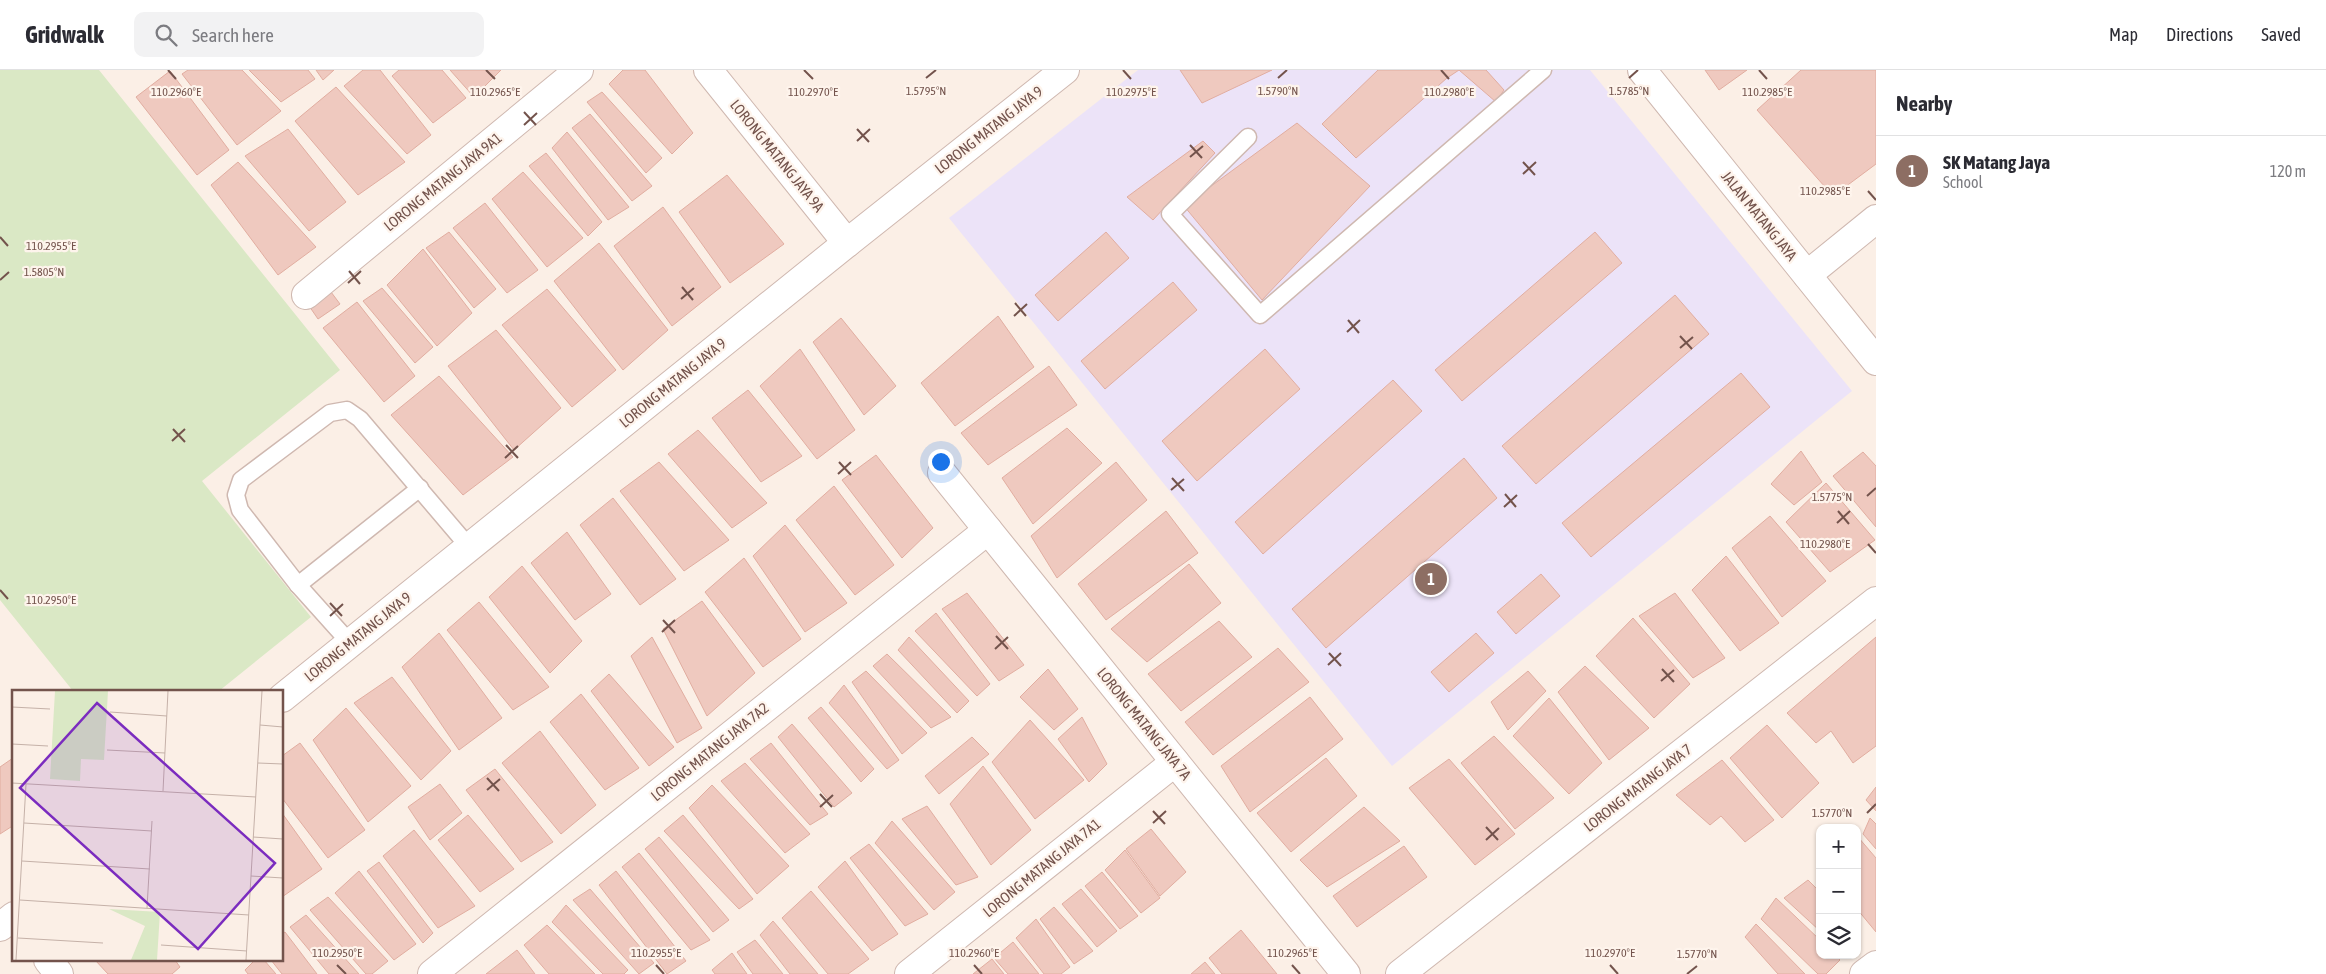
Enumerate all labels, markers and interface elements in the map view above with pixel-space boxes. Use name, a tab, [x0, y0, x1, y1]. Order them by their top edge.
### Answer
search box	[134, 12, 484, 57]
text: Gridwalk	[25, 21, 104, 48]
icon: search	[152, 21, 180, 49]
text: Search here	[192, 24, 274, 46]
text: Map	[2109, 24, 2138, 45]
text: Directions	[2166, 24, 2233, 45]
text: Saved	[2261, 24, 2301, 45]
street label: LORONG MATANG JAYA 9	[931, 82, 1046, 177]
text: 1.5795°N	[906, 84, 946, 98]
text: 1.5790°N	[1258, 84, 1298, 98]
text: 1.5785°N	[1609, 84, 1649, 98]
text: 110.2960°E	[151, 85, 201, 99]
text: 110.2965°E	[470, 85, 520, 99]
text: 110.2970°E	[788, 85, 838, 99]
text: 110.2975°E	[1106, 85, 1156, 99]
text: 110.2980°E	[1424, 85, 1474, 99]
text: 110.2985°E	[1742, 85, 1792, 99]
text: Nearby	[1896, 91, 1952, 115]
street label: LORONG MATANG JAYA 9A	[727, 96, 828, 216]
street label: LORONG MATANG JAYA 9A1	[380, 129, 505, 234]
text: SK Matang Jaya	[1943, 151, 2050, 173]
text: 1	[1908, 162, 1916, 180]
text: 120 m	[2270, 162, 2306, 180]
street label: JALAN MATANG JAYA	[1718, 168, 1801, 264]
text: School	[1943, 173, 1983, 191]
text: 110.2985°E	[1800, 184, 1850, 198]
text: 110.2955°E	[26, 239, 76, 253]
text: 1.5805°N	[24, 265, 64, 279]
street label: LORONG MATANG JAYA 9	[616, 334, 729, 431]
your location	[928, 449, 954, 475]
text: 1.5775°N	[1812, 490, 1852, 504]
text: 110.2980°E	[1800, 537, 1850, 551]
pin: 1	[1415, 560, 1447, 598]
street label: LORONG MATANG JAYA 9	[301, 588, 414, 685]
text: 110.2950°E	[26, 593, 76, 607]
street label: LORONG MATANG JAYA 7A	[1094, 664, 1195, 784]
inset map	[12, 690, 284, 962]
street label: LORONG MATANG JAYA 7A2	[647, 699, 772, 804]
street label: LORONG MATANG JAYA 7	[1580, 740, 1695, 835]
text: 1.5770°N	[1812, 806, 1852, 820]
street label: LORONG MATANG JAYA 7A1	[979, 815, 1104, 920]
map controls	[1816, 824, 1861, 959]
button: +	[1816, 824, 1861, 869]
button: −	[1816, 869, 1861, 914]
button: layers	[1816, 914, 1861, 959]
text: 110.2950°E	[312, 946, 362, 960]
text: 110.2955°E	[631, 946, 681, 960]
text: 110.2960°E	[949, 946, 999, 960]
text: 110.2965°E	[1267, 946, 1317, 960]
text: 110.2970°E	[1585, 946, 1635, 960]
text: 1.5770°N	[1677, 947, 1717, 961]

